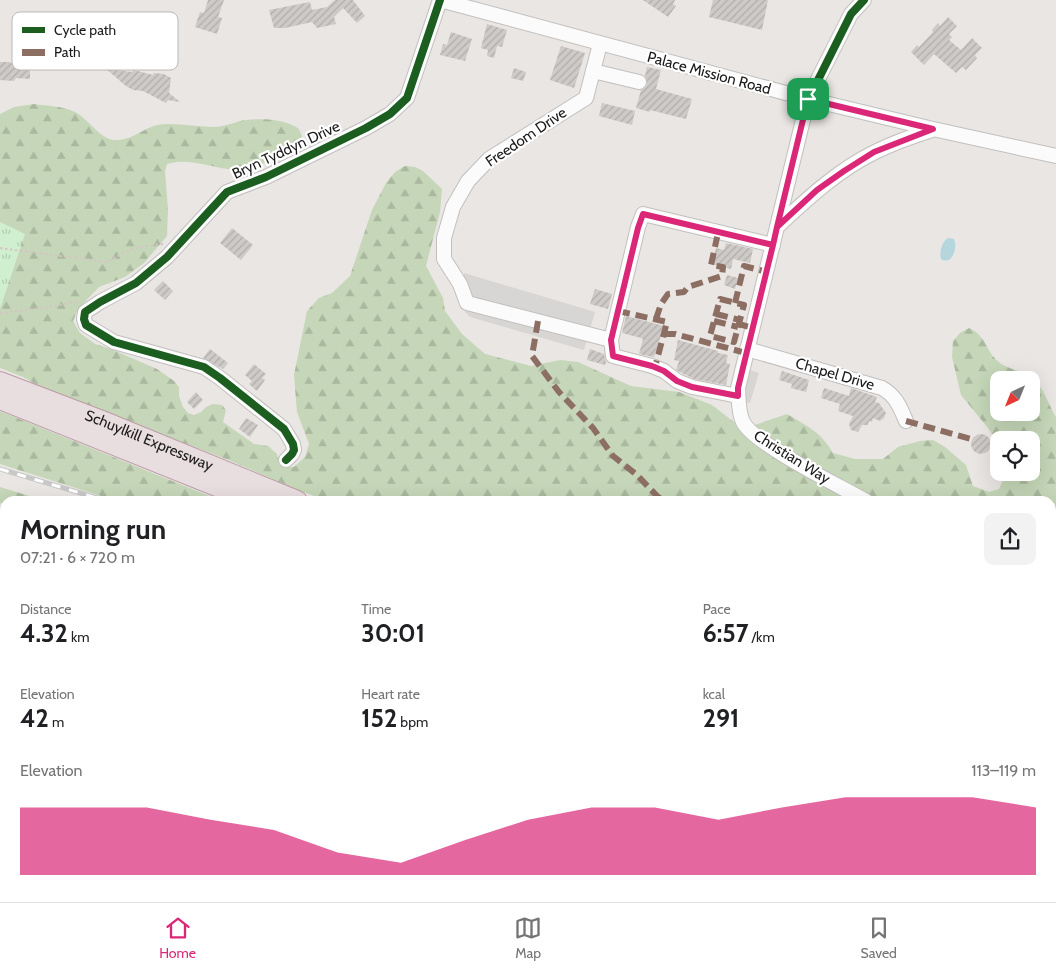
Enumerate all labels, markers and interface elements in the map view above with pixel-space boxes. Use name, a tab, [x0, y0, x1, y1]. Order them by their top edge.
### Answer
legend	[12, 12, 178, 70]
text: Cycle path	[54, 21, 116, 39]
text: Path	[54, 43, 81, 61]
street label: Palace Mission Road	[645, 48, 773, 98]
pin	[787, 78, 829, 120]
icon: arrive	[794, 85, 822, 113]
street label: Freedom Drive	[482, 103, 570, 171]
street label: Bryn Tyddyn Drive	[229, 117, 343, 183]
street label: Chapel Drive	[794, 354, 877, 394]
north arrow	[990, 371, 1040, 421]
map controls	[990, 371, 1040, 481]
street label: Schuylkill Expressway	[82, 406, 216, 475]
street label: Christian Way	[750, 426, 834, 488]
button: locate	[990, 431, 1040, 481]
text: Morning run	[20, 512, 166, 546]
button: share	[984, 513, 1036, 565]
text: 07:21 · 6 × 720 m	[20, 548, 135, 567]
text: Distance	[20, 600, 72, 618]
text: Time	[361, 600, 391, 618]
text: Pace	[703, 600, 731, 618]
text: 4.32	[20, 618, 68, 648]
text: 30:01	[361, 618, 425, 648]
text: 6:57	[703, 618, 748, 648]
text: km	[68, 628, 89, 646]
text: /km	[748, 628, 775, 646]
text: Elevation	[20, 685, 75, 703]
text: Heart rate	[361, 685, 420, 703]
text: kcal	[703, 685, 725, 703]
text: 42	[20, 703, 49, 733]
text: 152	[361, 703, 397, 733]
text: 291	[703, 703, 739, 733]
text: m	[49, 713, 64, 731]
text: bpm	[397, 713, 428, 731]
text: Elevation	[20, 761, 83, 780]
text: 113–119 m	[971, 761, 1036, 780]
tab: Home	[159, 914, 196, 962]
tab: Map	[514, 914, 542, 962]
tab: Saved	[861, 914, 897, 962]

